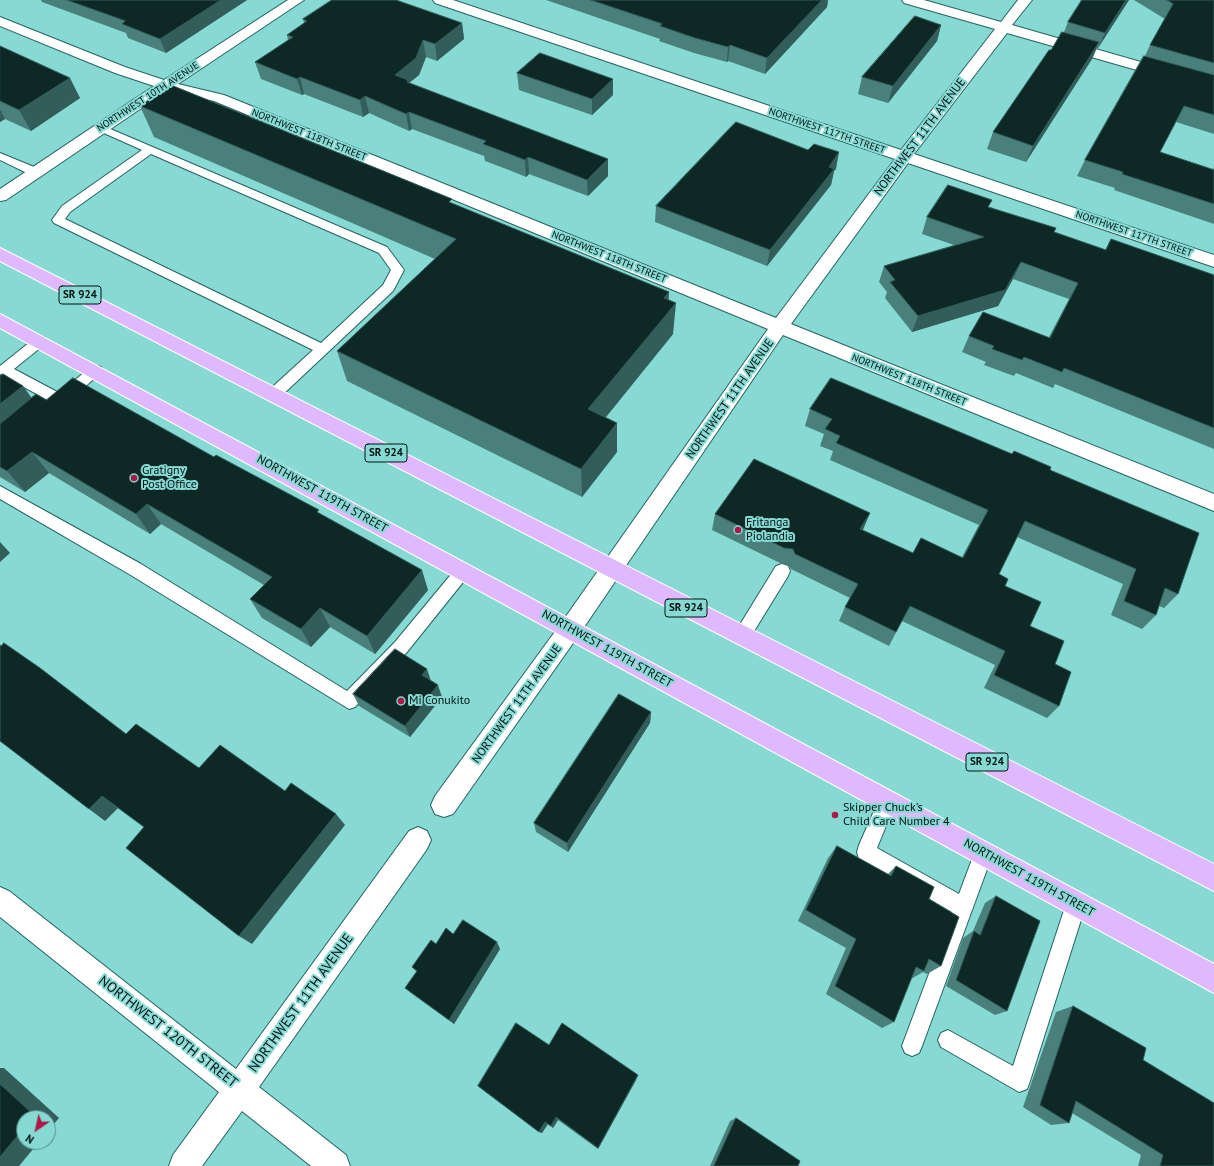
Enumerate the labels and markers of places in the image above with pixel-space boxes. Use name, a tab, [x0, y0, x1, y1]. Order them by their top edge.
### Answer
place label: Gratigny Post Office	[142, 464, 197, 492]
marker: Gratigny Post Office	[129, 473, 139, 483]
place label: Fritanga Piolandia	[746, 516, 794, 544]
marker: Fritanga Piolandia	[733, 525, 743, 535]
place label: Mi Conukito	[409, 694, 470, 708]
marker: Mi Conukito	[396, 696, 406, 706]
place label: Skipper Chuck's Child Care Number 4	[843, 801, 949, 829]
marker: Skipper Chuck's Child Care Number 4	[830, 810, 840, 820]

